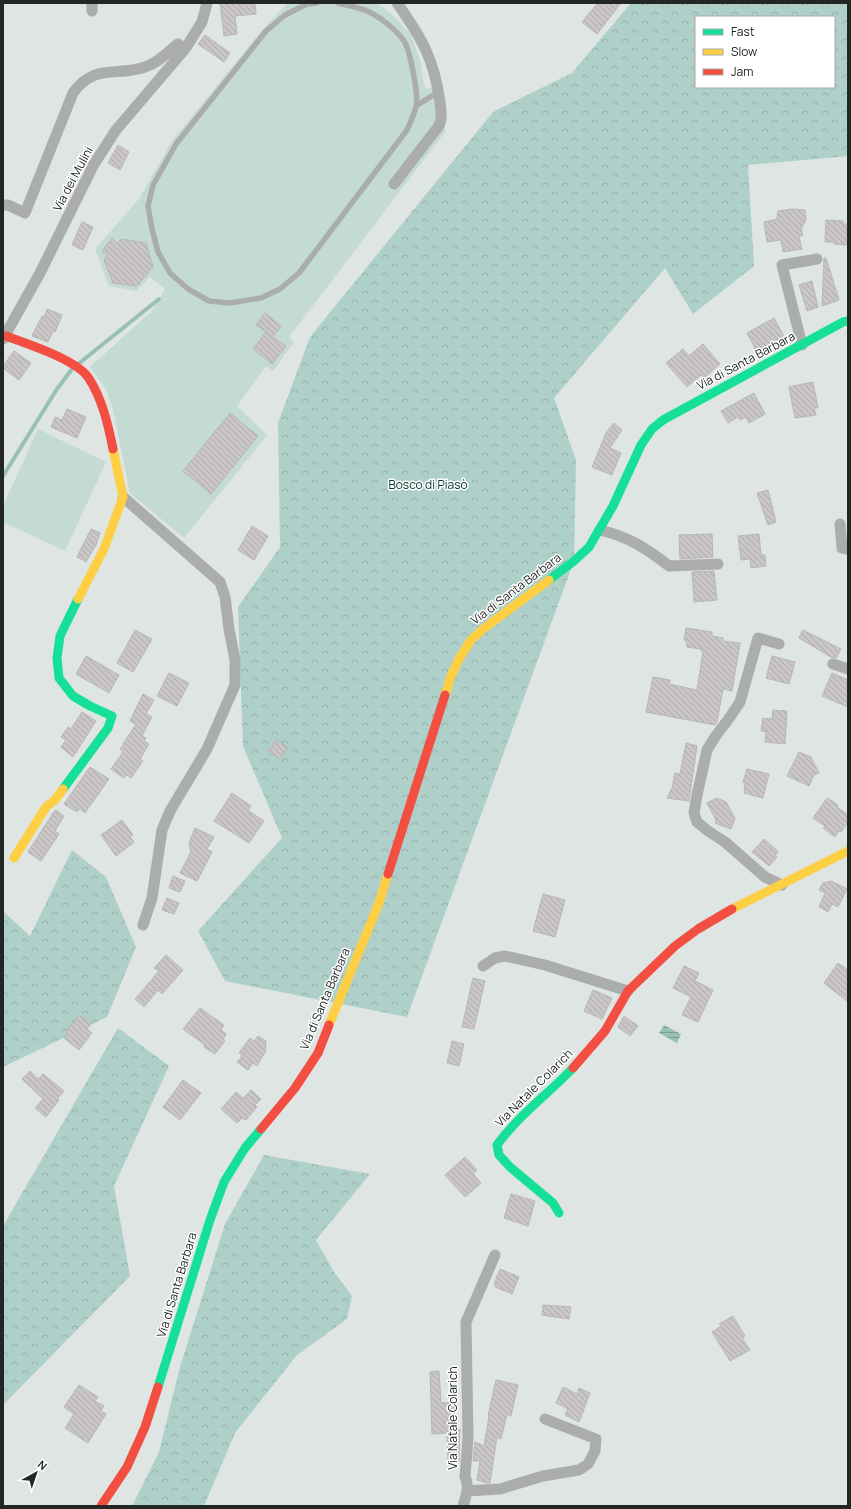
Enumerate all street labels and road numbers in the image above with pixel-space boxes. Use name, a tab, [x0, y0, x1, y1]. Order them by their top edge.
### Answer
street label: Via dei Mulini	[48, 143, 97, 214]
street label: Via di Santa Barbara	[694, 327, 798, 394]
street label: Via di Santa Barbara	[467, 549, 564, 628]
street label: Via di Santa Barbara	[295, 945, 354, 1052]
street label: Via Natale Colarich	[491, 1045, 576, 1130]
street label: Via di Santa Barbara	[152, 1230, 201, 1340]
street label: Via Natale Colarich	[444, 1366, 461, 1470]

